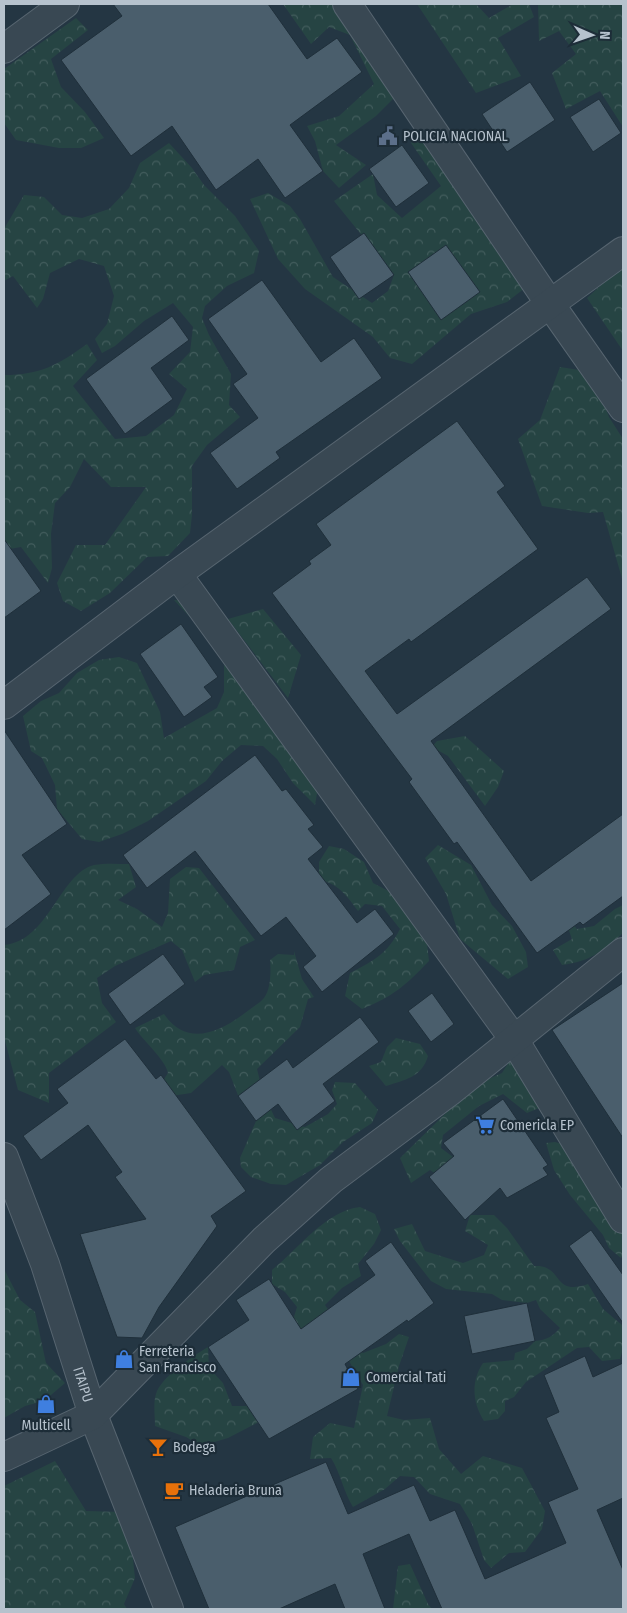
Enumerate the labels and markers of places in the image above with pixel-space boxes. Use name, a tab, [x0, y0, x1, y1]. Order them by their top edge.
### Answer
public building icon: POLICIA NACIONAL	[377, 125, 399, 147]
place label: POLICIA NACIONAL	[403, 128, 508, 145]
supermarket icon: Comericla EP	[474, 1114, 496, 1136]
place label: Comericla EP	[500, 1117, 574, 1134]
place label: Ferreteria San Francisco	[139, 1343, 216, 1376]
shop icon: Ferreteria San Francisco	[113, 1348, 135, 1370]
shop icon: Comercial Tati	[340, 1366, 362, 1388]
place label: Comercial Tati	[366, 1369, 446, 1386]
shop icon: Multicell	[35, 1393, 57, 1415]
place label: Multicell	[21, 1417, 71, 1434]
bar icon: Bodega	[147, 1436, 169, 1458]
place label: Bodega	[173, 1439, 216, 1456]
cafe icon: Heladeria Bruna	[163, 1479, 185, 1501]
place label: Heladeria Bruna	[189, 1482, 282, 1499]

